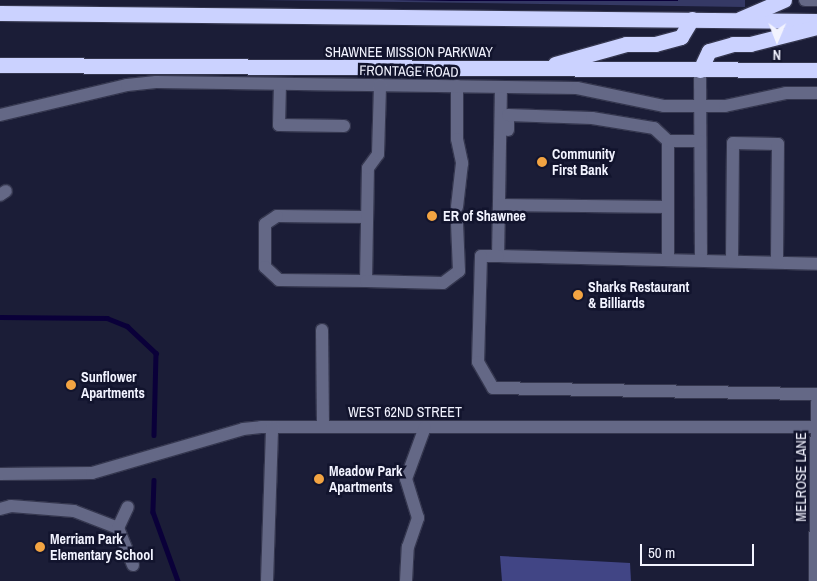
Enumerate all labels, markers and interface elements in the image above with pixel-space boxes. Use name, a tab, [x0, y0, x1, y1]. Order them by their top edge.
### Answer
north arrow	[752, 15, 802, 65]
street label: SHAWNEE MISSION PARKWAY	[325, 44, 493, 60]
text: N	[772, 46, 781, 64]
street label: FRONTAGE ROAD	[359, 62, 459, 80]
place label: Community First Bank	[552, 146, 615, 178]
marker: Community First Bank	[536, 156, 548, 168]
place label: ER of Shawnee	[443, 208, 526, 224]
marker: ER of Shawnee	[425, 209, 439, 223]
place label: Sharks Restaurant & Billiards	[588, 279, 689, 312]
marker: Sharks Restaurant & Billiards	[572, 289, 584, 301]
place label: Sunflower Apartments	[81, 369, 145, 402]
marker: Sunflower Apartments	[65, 379, 77, 391]
street label: WEST 62ND STREET	[348, 404, 462, 420]
street label: MELROSE LANE	[793, 432, 809, 522]
place label: Meadow Park Apartments	[329, 463, 402, 496]
marker: Meadow Park Apartments	[313, 473, 325, 485]
place label: Merriam Park Elementary School	[50, 531, 153, 564]
scale bar	[642, 534, 756, 566]
marker: Merriam Park Elementary School	[34, 541, 46, 553]
text: 50 m	[648, 542, 675, 563]

